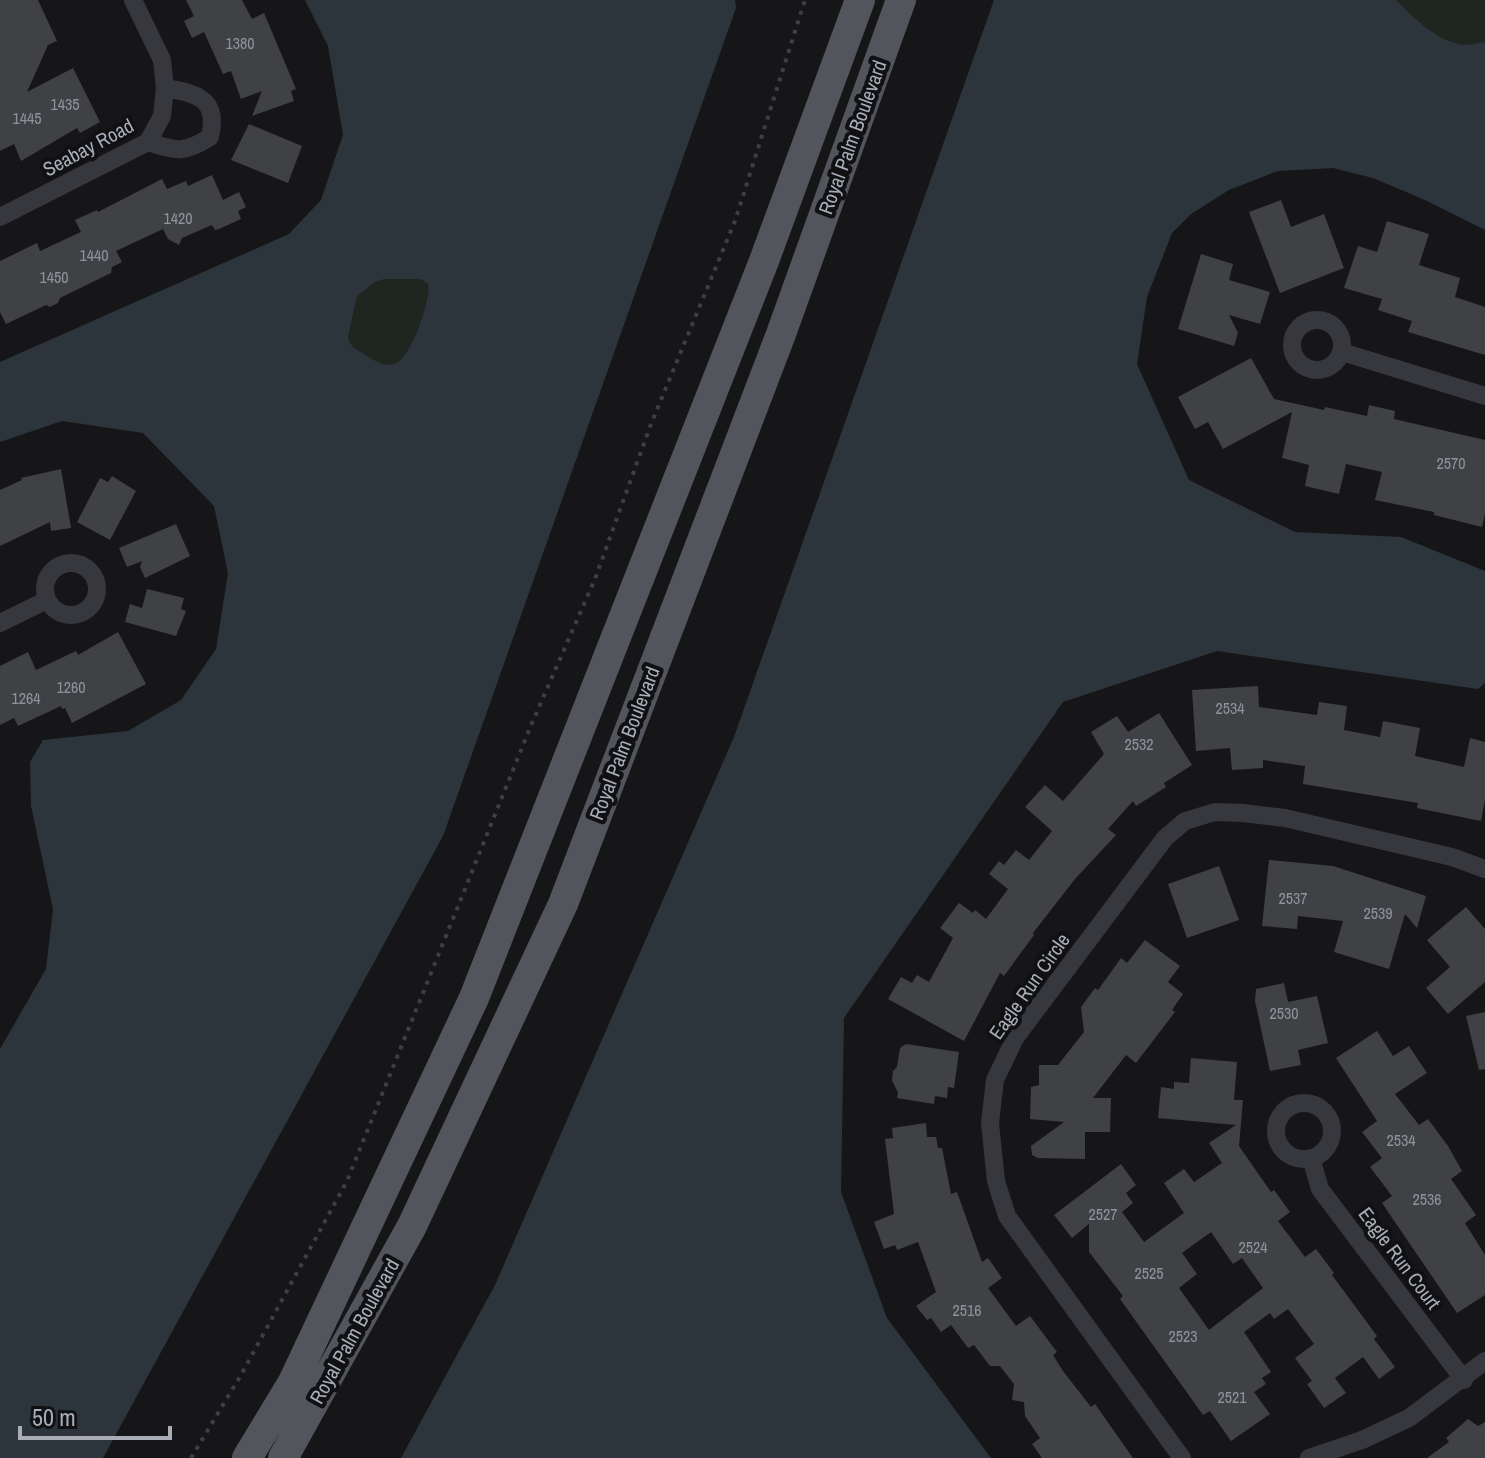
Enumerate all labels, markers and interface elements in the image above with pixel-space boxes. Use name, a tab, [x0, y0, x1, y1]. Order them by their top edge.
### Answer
house number: 1380	[225, 32, 255, 54]
street label: Royal Palm Boulevard	[812, 56, 892, 218]
house number: 1435	[50, 93, 80, 115]
house number: 1445	[12, 107, 42, 129]
street label: Seabay Road	[38, 112, 138, 182]
house number: 1420	[163, 207, 193, 229]
house number: 1440	[79, 244, 109, 266]
house number: 1450	[39, 266, 69, 288]
house number: 2570	[1436, 452, 1466, 474]
street label: Royal Palm Boulevard	[582, 662, 666, 824]
house number: 1260	[56, 676, 86, 698]
house number: 1264	[11, 687, 41, 709]
house number: 2534	[1215, 697, 1245, 719]
house number: 2532	[1124, 733, 1154, 755]
house number: 2537	[1278, 887, 1308, 909]
house number: 2539	[1363, 902, 1393, 924]
street label: Eagle Run Circle	[982, 927, 1076, 1045]
house number: 2530	[1269, 1002, 1299, 1024]
house number: 2534	[1386, 1129, 1416, 1151]
house number: 2536	[1412, 1188, 1442, 1210]
street label: Eagle Run Court	[1353, 1201, 1448, 1315]
house number: 2527	[1088, 1203, 1118, 1225]
house number: 2524	[1238, 1236, 1268, 1258]
street label: Royal Palm Boulevard	[303, 1254, 405, 1408]
house number: 2525	[1134, 1262, 1164, 1284]
house number: 2516	[952, 1299, 982, 1321]
house number: 2523	[1168, 1325, 1198, 1347]
house number: 2521	[1217, 1386, 1247, 1408]
scale bar	[20, 1390, 170, 1440]
text: 50 m	[32, 1401, 76, 1433]

